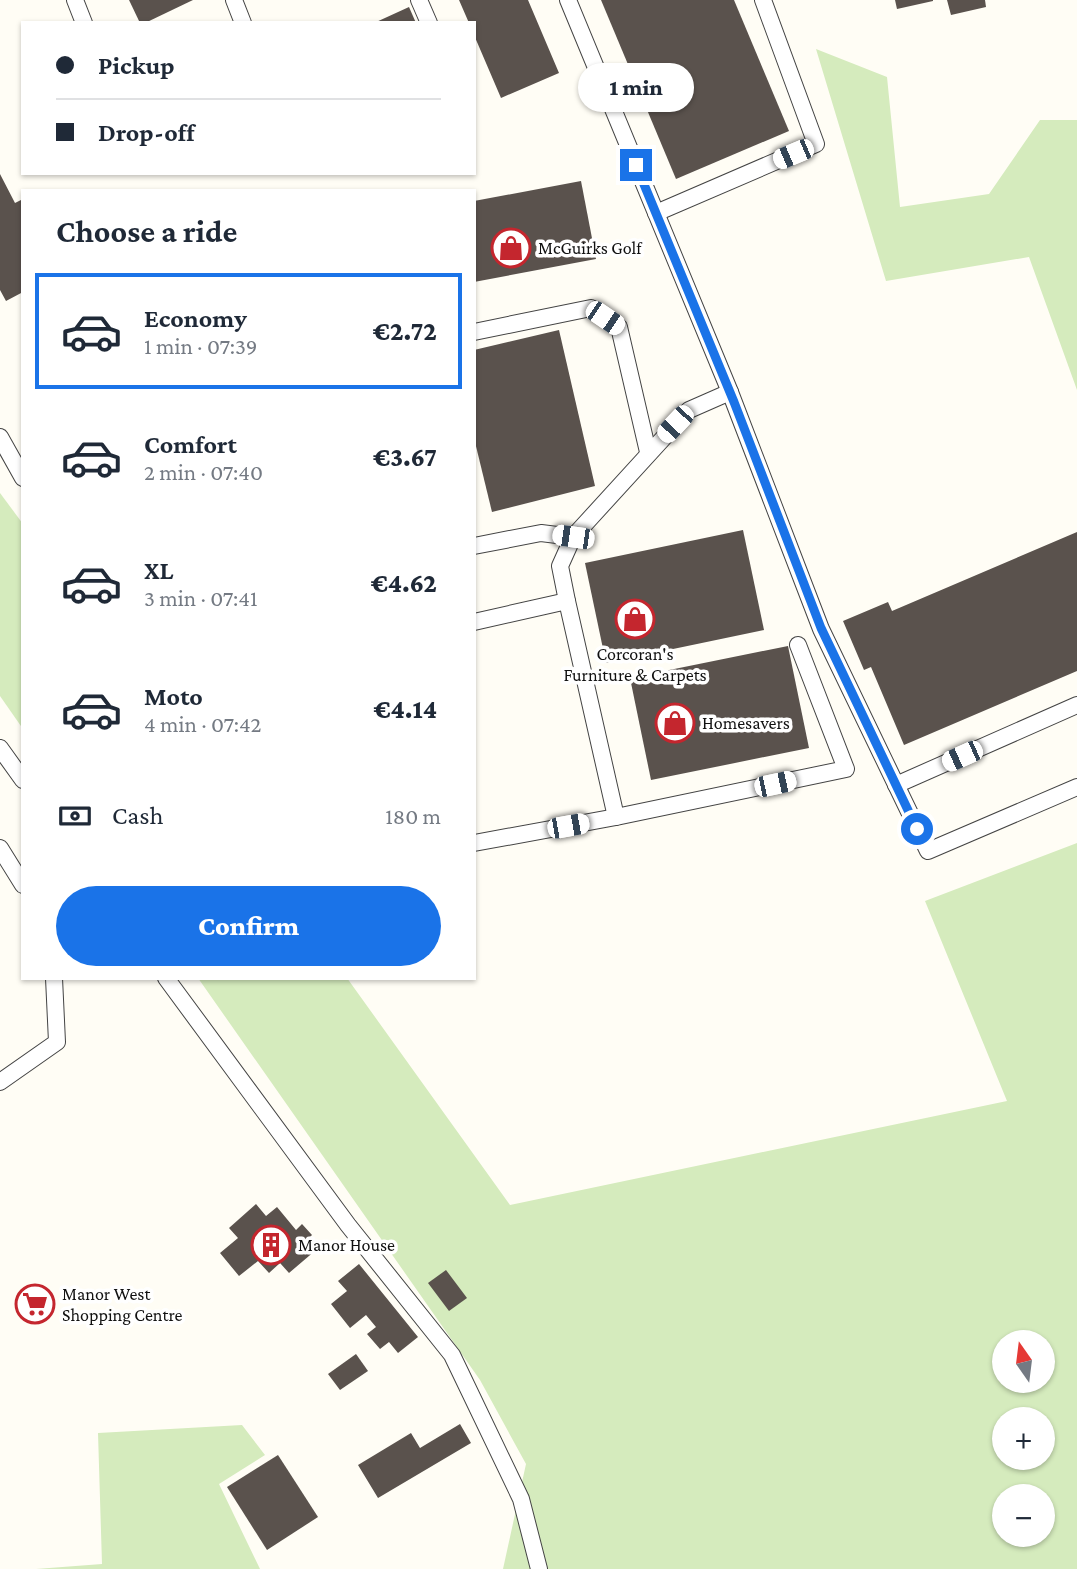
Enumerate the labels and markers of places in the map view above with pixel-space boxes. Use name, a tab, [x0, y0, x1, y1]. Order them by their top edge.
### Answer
shop icon: McGuirks Golf	[490, 227, 532, 269]
place label: McGuirks Golf	[538, 238, 643, 258]
shop icon: Corcoran's Furniture & Carpets	[614, 598, 656, 640]
place label: Corcoran's Furniture & Carpets	[563, 644, 707, 685]
shop icon: Homesavers	[654, 702, 696, 744]
place label: Homesavers	[702, 713, 790, 733]
building icon: Manor House	[250, 1224, 292, 1266]
place label: Manor House	[298, 1235, 395, 1255]
supermarket icon: Manor West Shopping Centre	[14, 1283, 56, 1325]
place label: Manor West Shopping Centre	[62, 1284, 182, 1325]

